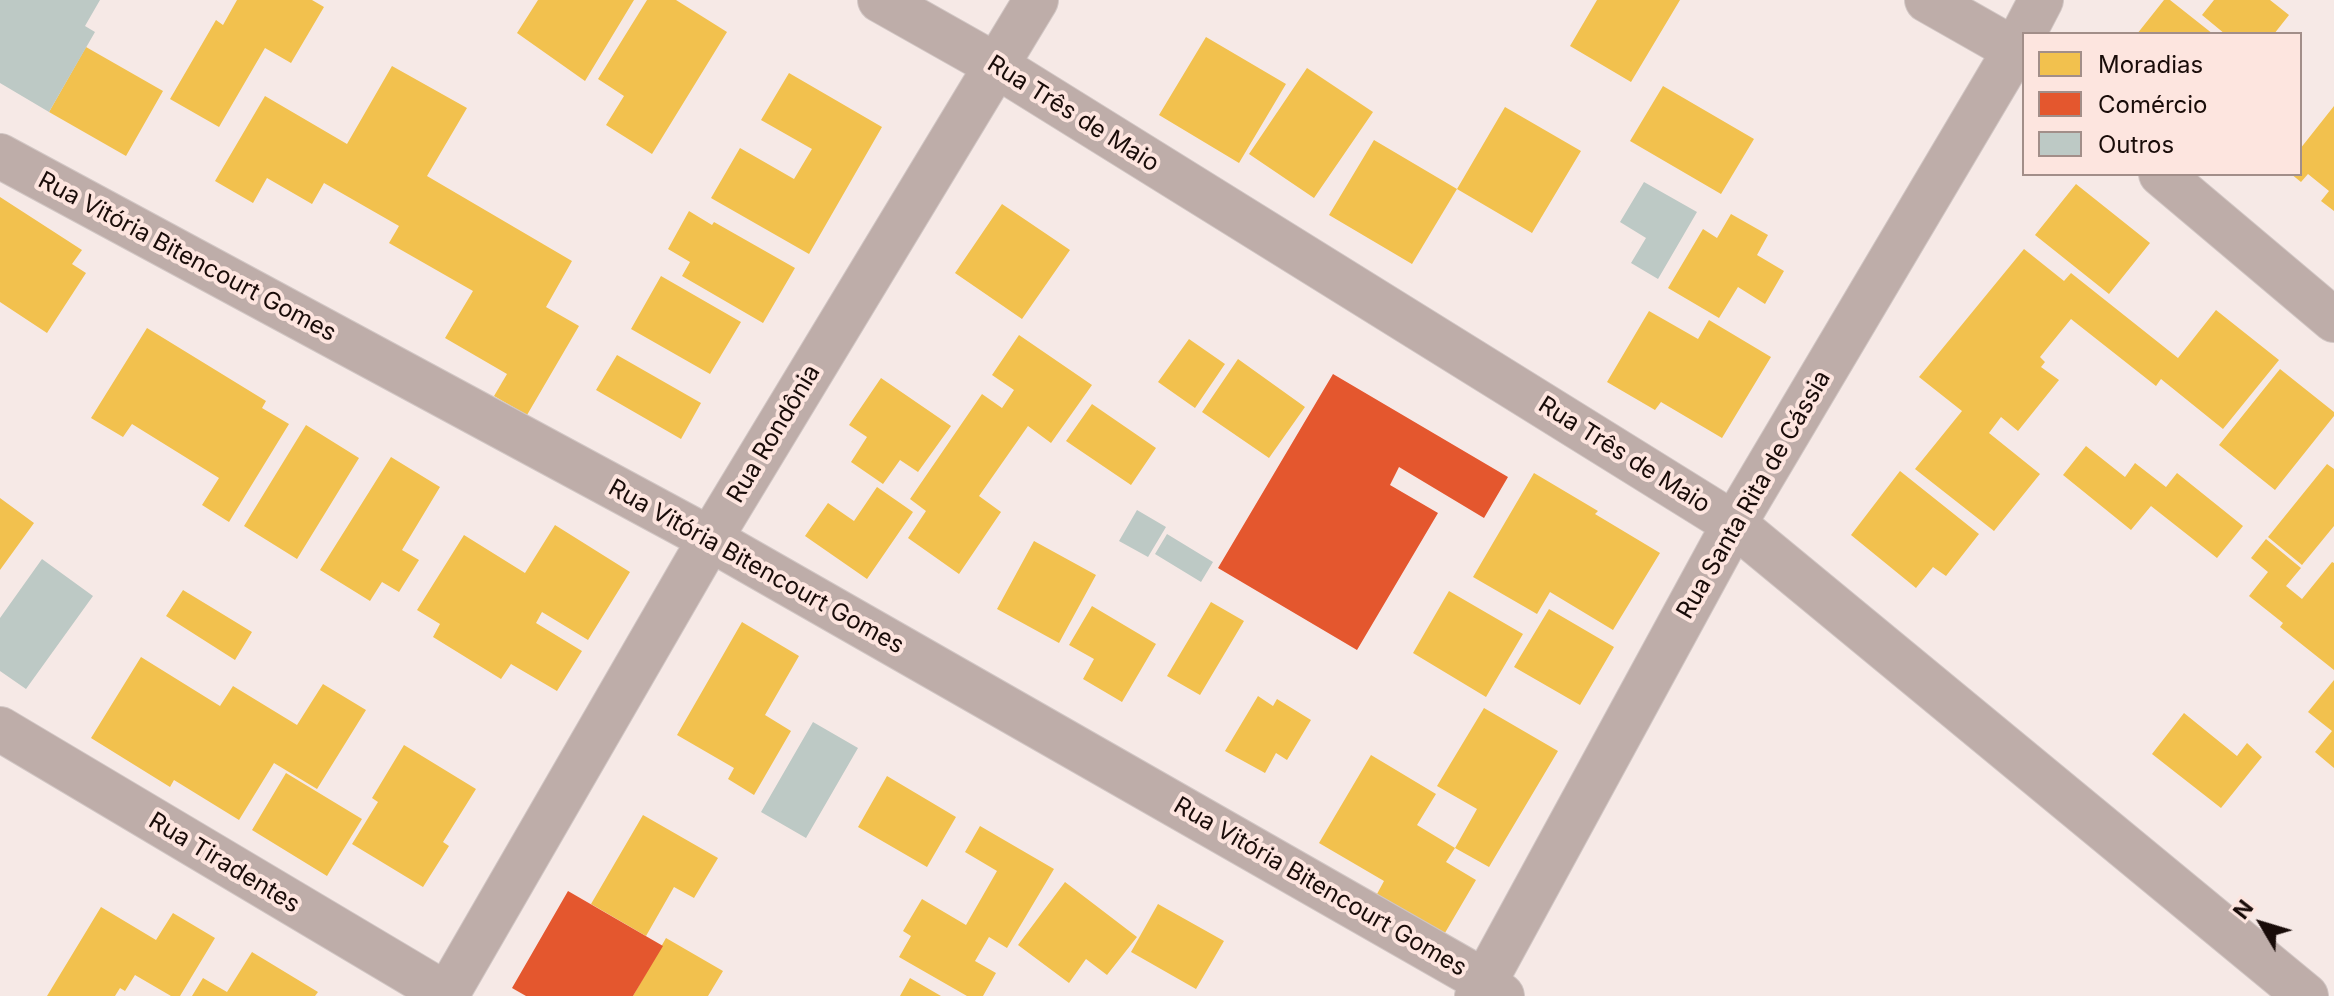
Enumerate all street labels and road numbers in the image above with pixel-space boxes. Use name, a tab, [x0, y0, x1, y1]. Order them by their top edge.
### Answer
street label: Rua Três de Maio	[982, 50, 1164, 178]
street label: Rua Vitória Bitencourt Gomes	[33, 166, 341, 348]
street label: Rua Rondônia	[721, 360, 827, 508]
street label: Rua Santa Rita de Cássia	[1671, 366, 1837, 624]
street label: Rua Três de Maio	[1533, 391, 1715, 519]
street label: Rua Vitória Bitencourt Gomes	[603, 474, 909, 660]
street label: Rua Vitória Bitencourt Gomes	[1168, 791, 1472, 983]
street label: Rua Tiradentes	[143, 807, 305, 919]

